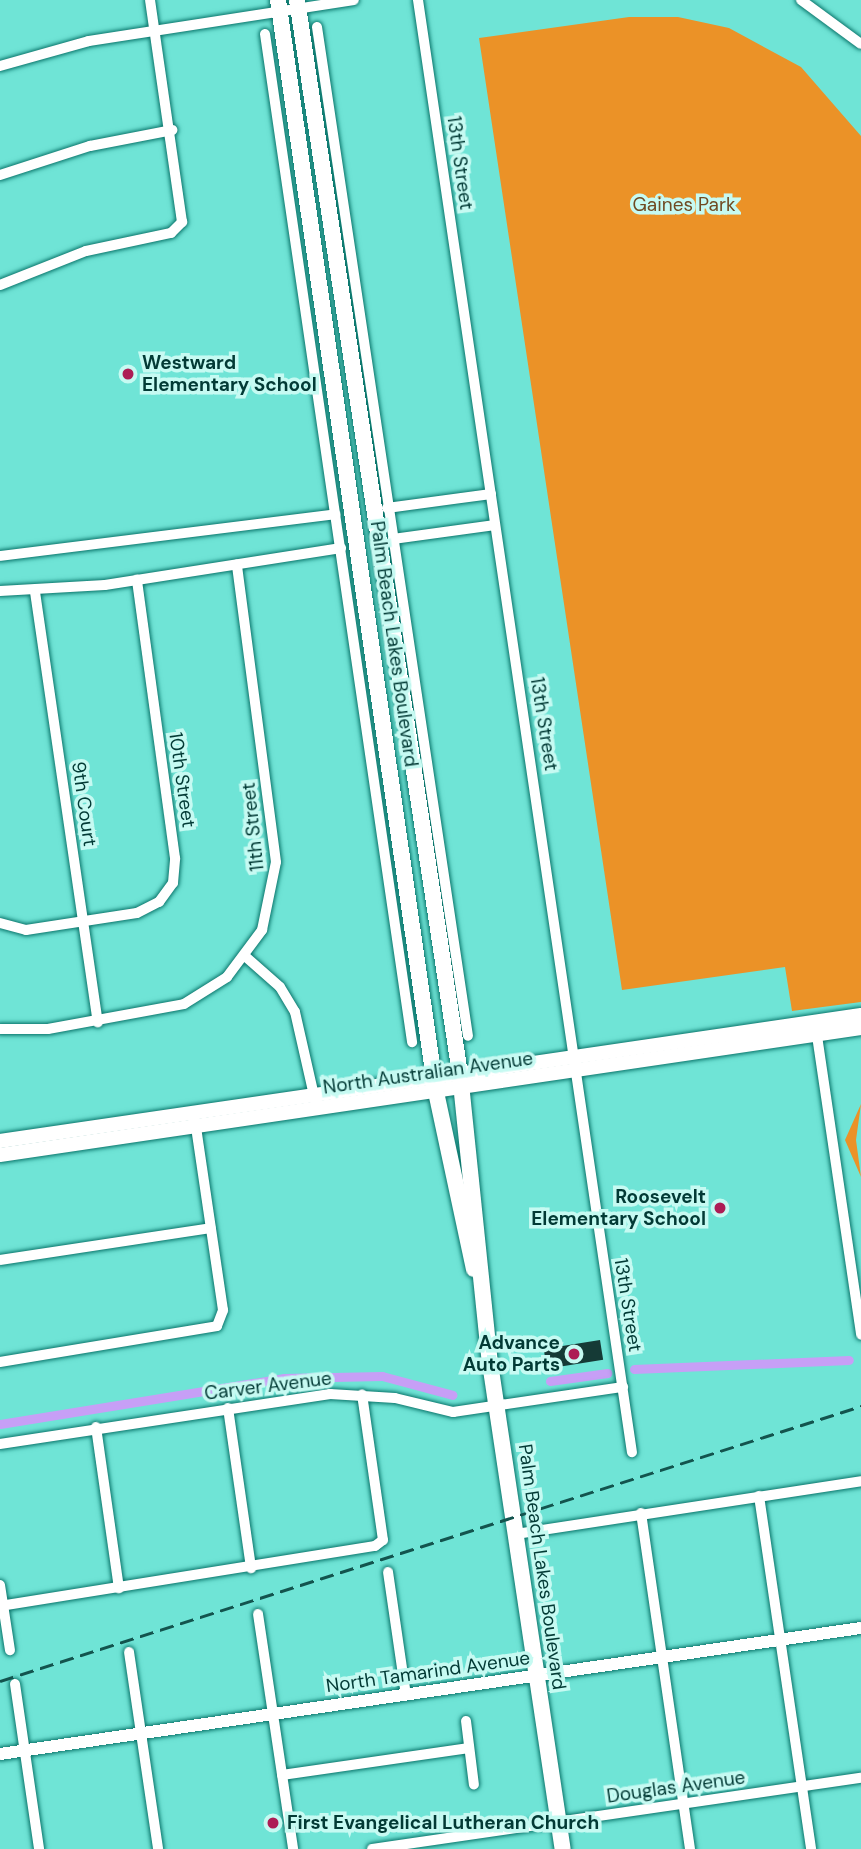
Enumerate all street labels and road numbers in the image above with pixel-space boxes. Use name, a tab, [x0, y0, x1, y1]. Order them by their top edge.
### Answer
street label: 13th Street	[442, 115, 478, 211]
street label: Palm Beach Lakes Boulevard	[365, 520, 423, 768]
street label: 13th Street	[525, 676, 563, 772]
street label: 10th Street	[164, 731, 200, 829]
street label: 9th Court	[67, 760, 101, 848]
street label: 11th Street	[237, 781, 269, 873]
street label: North Australian Avenue	[322, 1047, 534, 1099]
street label: 13th Street	[609, 1257, 647, 1353]
street label: Carver Avenue	[203, 1367, 333, 1405]
street label: Palm Beach Lakes Boulevard	[513, 1443, 571, 1691]
street label: North Tamarind Avenue	[325, 1646, 531, 1698]
street label: Douglas Avenue	[605, 1766, 747, 1808]

